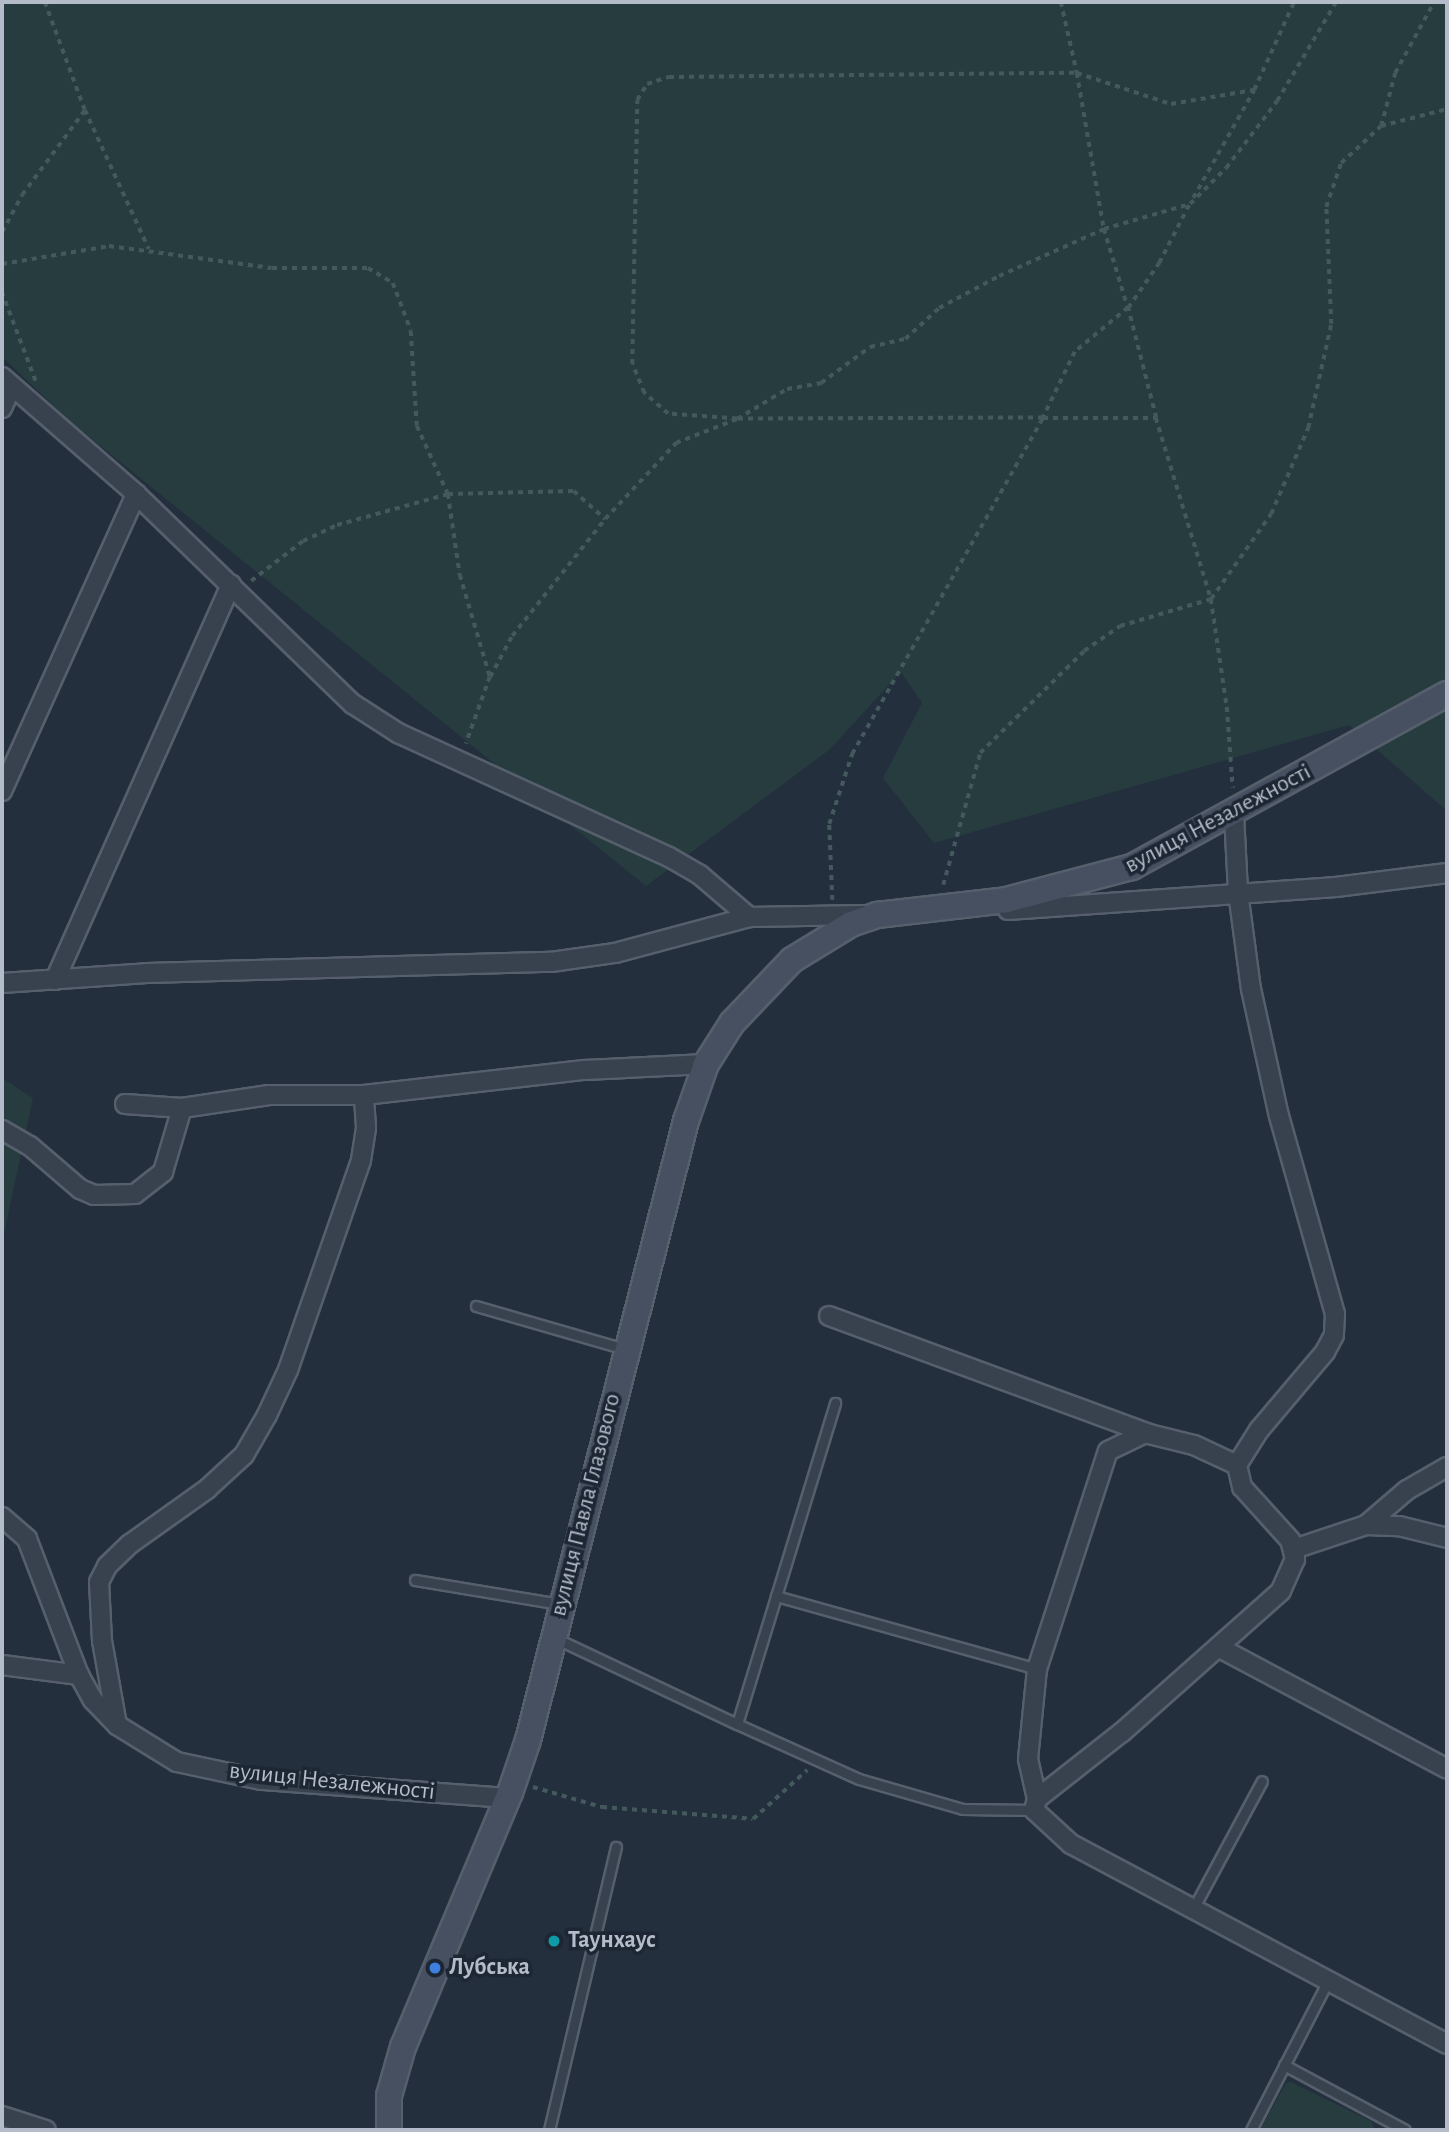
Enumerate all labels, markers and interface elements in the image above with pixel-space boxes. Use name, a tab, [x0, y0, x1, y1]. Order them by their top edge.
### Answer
street label: вулиця Незалежності	[1120, 758, 1316, 880]
street label: вулиця Павла Глазового	[544, 1391, 628, 1619]
street label: вулиця Незалежності	[228, 1757, 436, 1807]
place label: Таунхаус	[568, 1927, 656, 1955]
marker: Таунхаус	[546, 1933, 562, 1949]
place label: Лубська	[449, 1954, 530, 1982]
marker: Лубська	[427, 1960, 443, 1976]

